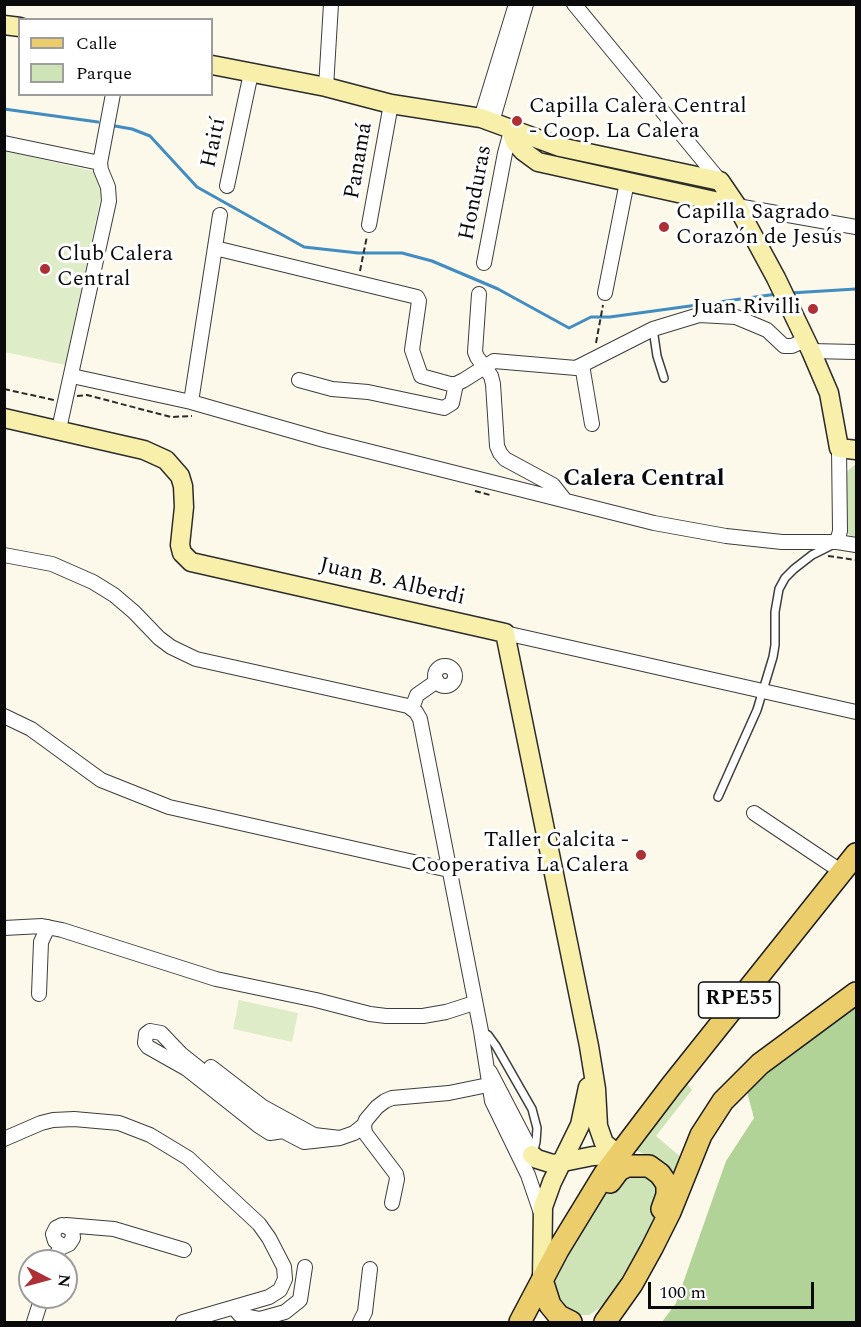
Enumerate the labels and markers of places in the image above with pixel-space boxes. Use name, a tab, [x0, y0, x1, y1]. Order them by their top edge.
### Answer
place label: Capilla Calera Central - Coop. La Calera	[529, 95, 747, 146]
marker: Capilla Calera Central - Coop. La Calera	[510, 114, 524, 128]
place label: Capilla Sagrado Corazón de Jesús	[676, 201, 842, 252]
marker: Capilla Sagrado Corazón de Jesús	[657, 220, 671, 234]
place label: Club Calera Central	[57, 243, 173, 294]
marker: Club Calera Central	[38, 262, 52, 276]
place label: Juan Rivilli	[693, 296, 801, 322]
marker: Juan Rivilli	[806, 302, 820, 316]
place label: Taller Calcita - Cooperativa La Calera	[411, 829, 629, 880]
marker: Taller Calcita - Cooperativa La Calera	[634, 848, 648, 862]

